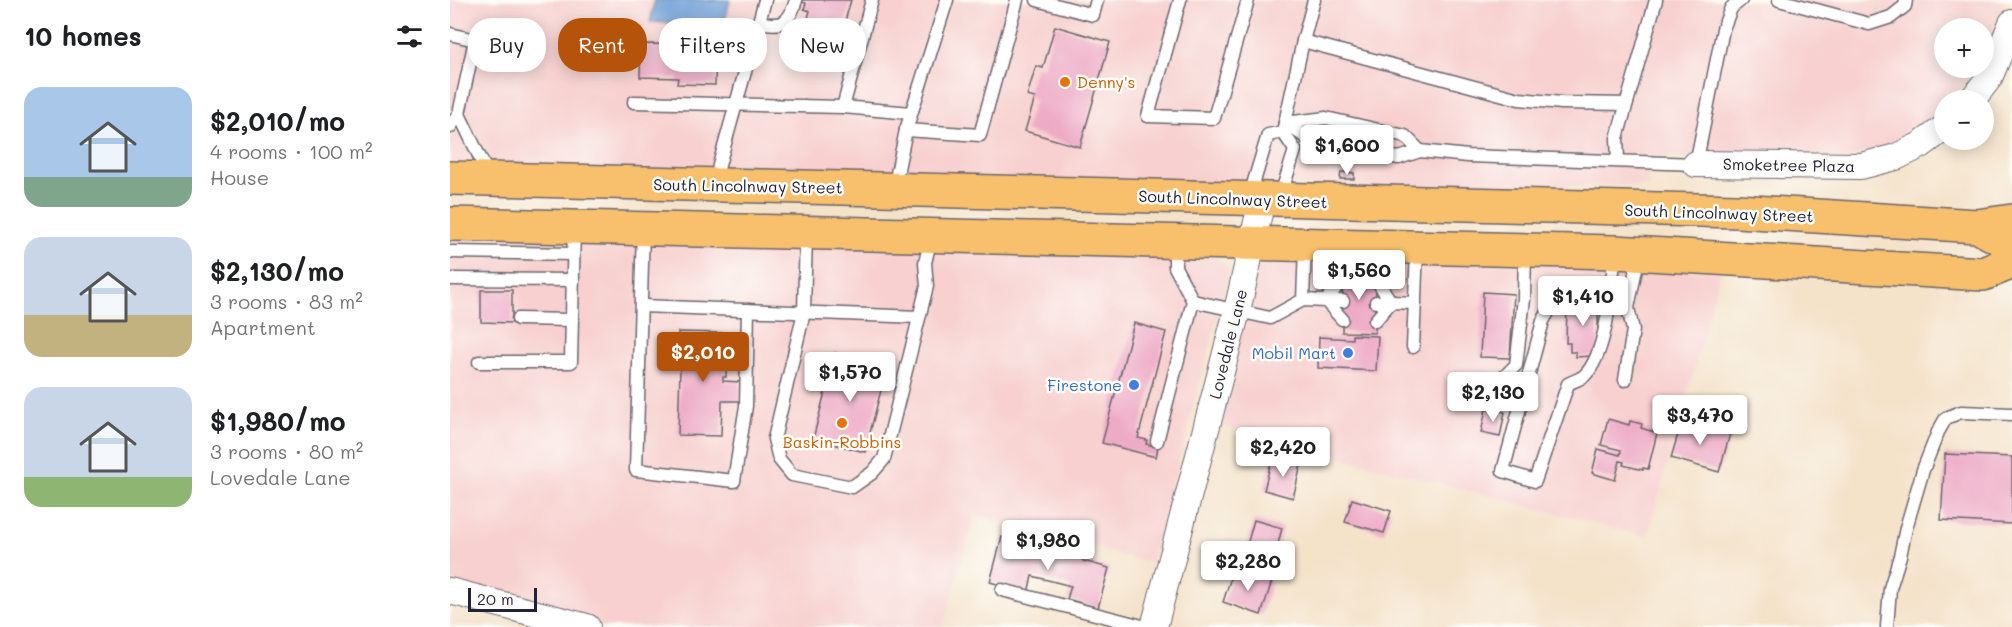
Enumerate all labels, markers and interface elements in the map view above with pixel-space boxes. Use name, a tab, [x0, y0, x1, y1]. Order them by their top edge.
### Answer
chip: Buy	[468, 18, 546, 72]
chip: Rent	[558, 18, 647, 72]
chip: Filters	[659, 18, 767, 72]
chip: New	[779, 18, 866, 72]
map controls	[1934, 18, 1994, 150]
button: +	[1934, 18, 1994, 78]
text: 10 homes	[24, 19, 142, 53]
icon: filters	[393, 20, 426, 53]
place label: Denny's	[1077, 71, 1135, 92]
marker: Denny's	[1058, 75, 1072, 89]
button: −	[1934, 90, 1994, 150]
text: $2,010/mo	[210, 104, 345, 138]
icon: home	[72, 111, 144, 183]
pin: $1,600	[1298, 125, 1396, 176]
text: $1,600	[1314, 131, 1380, 157]
text: 4 rooms · 100 m²	[210, 138, 373, 164]
street label: Smoketree Plaza	[1723, 153, 1855, 176]
text: House	[210, 164, 269, 190]
street label: South Lincolnway Street	[653, 173, 843, 198]
street label: South Lincolnway Street	[1138, 185, 1328, 212]
street label: South Lincolnway Street	[1624, 199, 1814, 226]
pin: $1,560	[1310, 250, 1408, 301]
text: $2,130/mo	[210, 254, 344, 288]
text: $1,560	[1327, 256, 1391, 282]
icon: home	[72, 261, 144, 333]
pin: $1,410	[1534, 276, 1632, 327]
text: $1,410	[1552, 282, 1614, 308]
street label: Lovedale Lane	[1204, 287, 1251, 401]
text: 3 rooms · 83 m²	[210, 288, 363, 314]
text: Apartment	[210, 314, 316, 340]
pin: $2,010	[654, 332, 752, 383]
text: $2,010	[671, 338, 735, 364]
place label: Mobil Mart	[1252, 342, 1336, 363]
marker: Mobil Mart	[1341, 346, 1355, 360]
pin: $1,570	[801, 352, 899, 403]
text: $1,570	[818, 358, 882, 384]
pin: $2,130	[1444, 372, 1542, 423]
place label: Firestone	[1047, 374, 1122, 395]
marker: Firestone	[1127, 378, 1141, 392]
text: $2,130	[1461, 378, 1525, 404]
pin: $3,470	[1651, 395, 1749, 446]
text: $3,470	[1666, 401, 1734, 427]
text: $1,980/mo	[210, 404, 346, 438]
icon: home	[72, 411, 144, 483]
marker: Baskin-Robbins	[835, 416, 849, 430]
pin: $2,420	[1234, 427, 1332, 478]
place label: Baskin-Robbins	[783, 431, 901, 452]
text: $2,420	[1250, 433, 1316, 459]
text: 3 rooms · 80 m²	[210, 438, 363, 464]
text: Lovedale Lane	[210, 464, 351, 490]
pin: $1,980	[999, 520, 1097, 571]
text: $1,980	[1016, 526, 1080, 552]
pin: $2,280	[1199, 541, 1297, 592]
text: $2,280	[1215, 547, 1281, 573]
scale bar	[468, 585, 537, 612]
text: 20 m	[477, 588, 514, 609]

